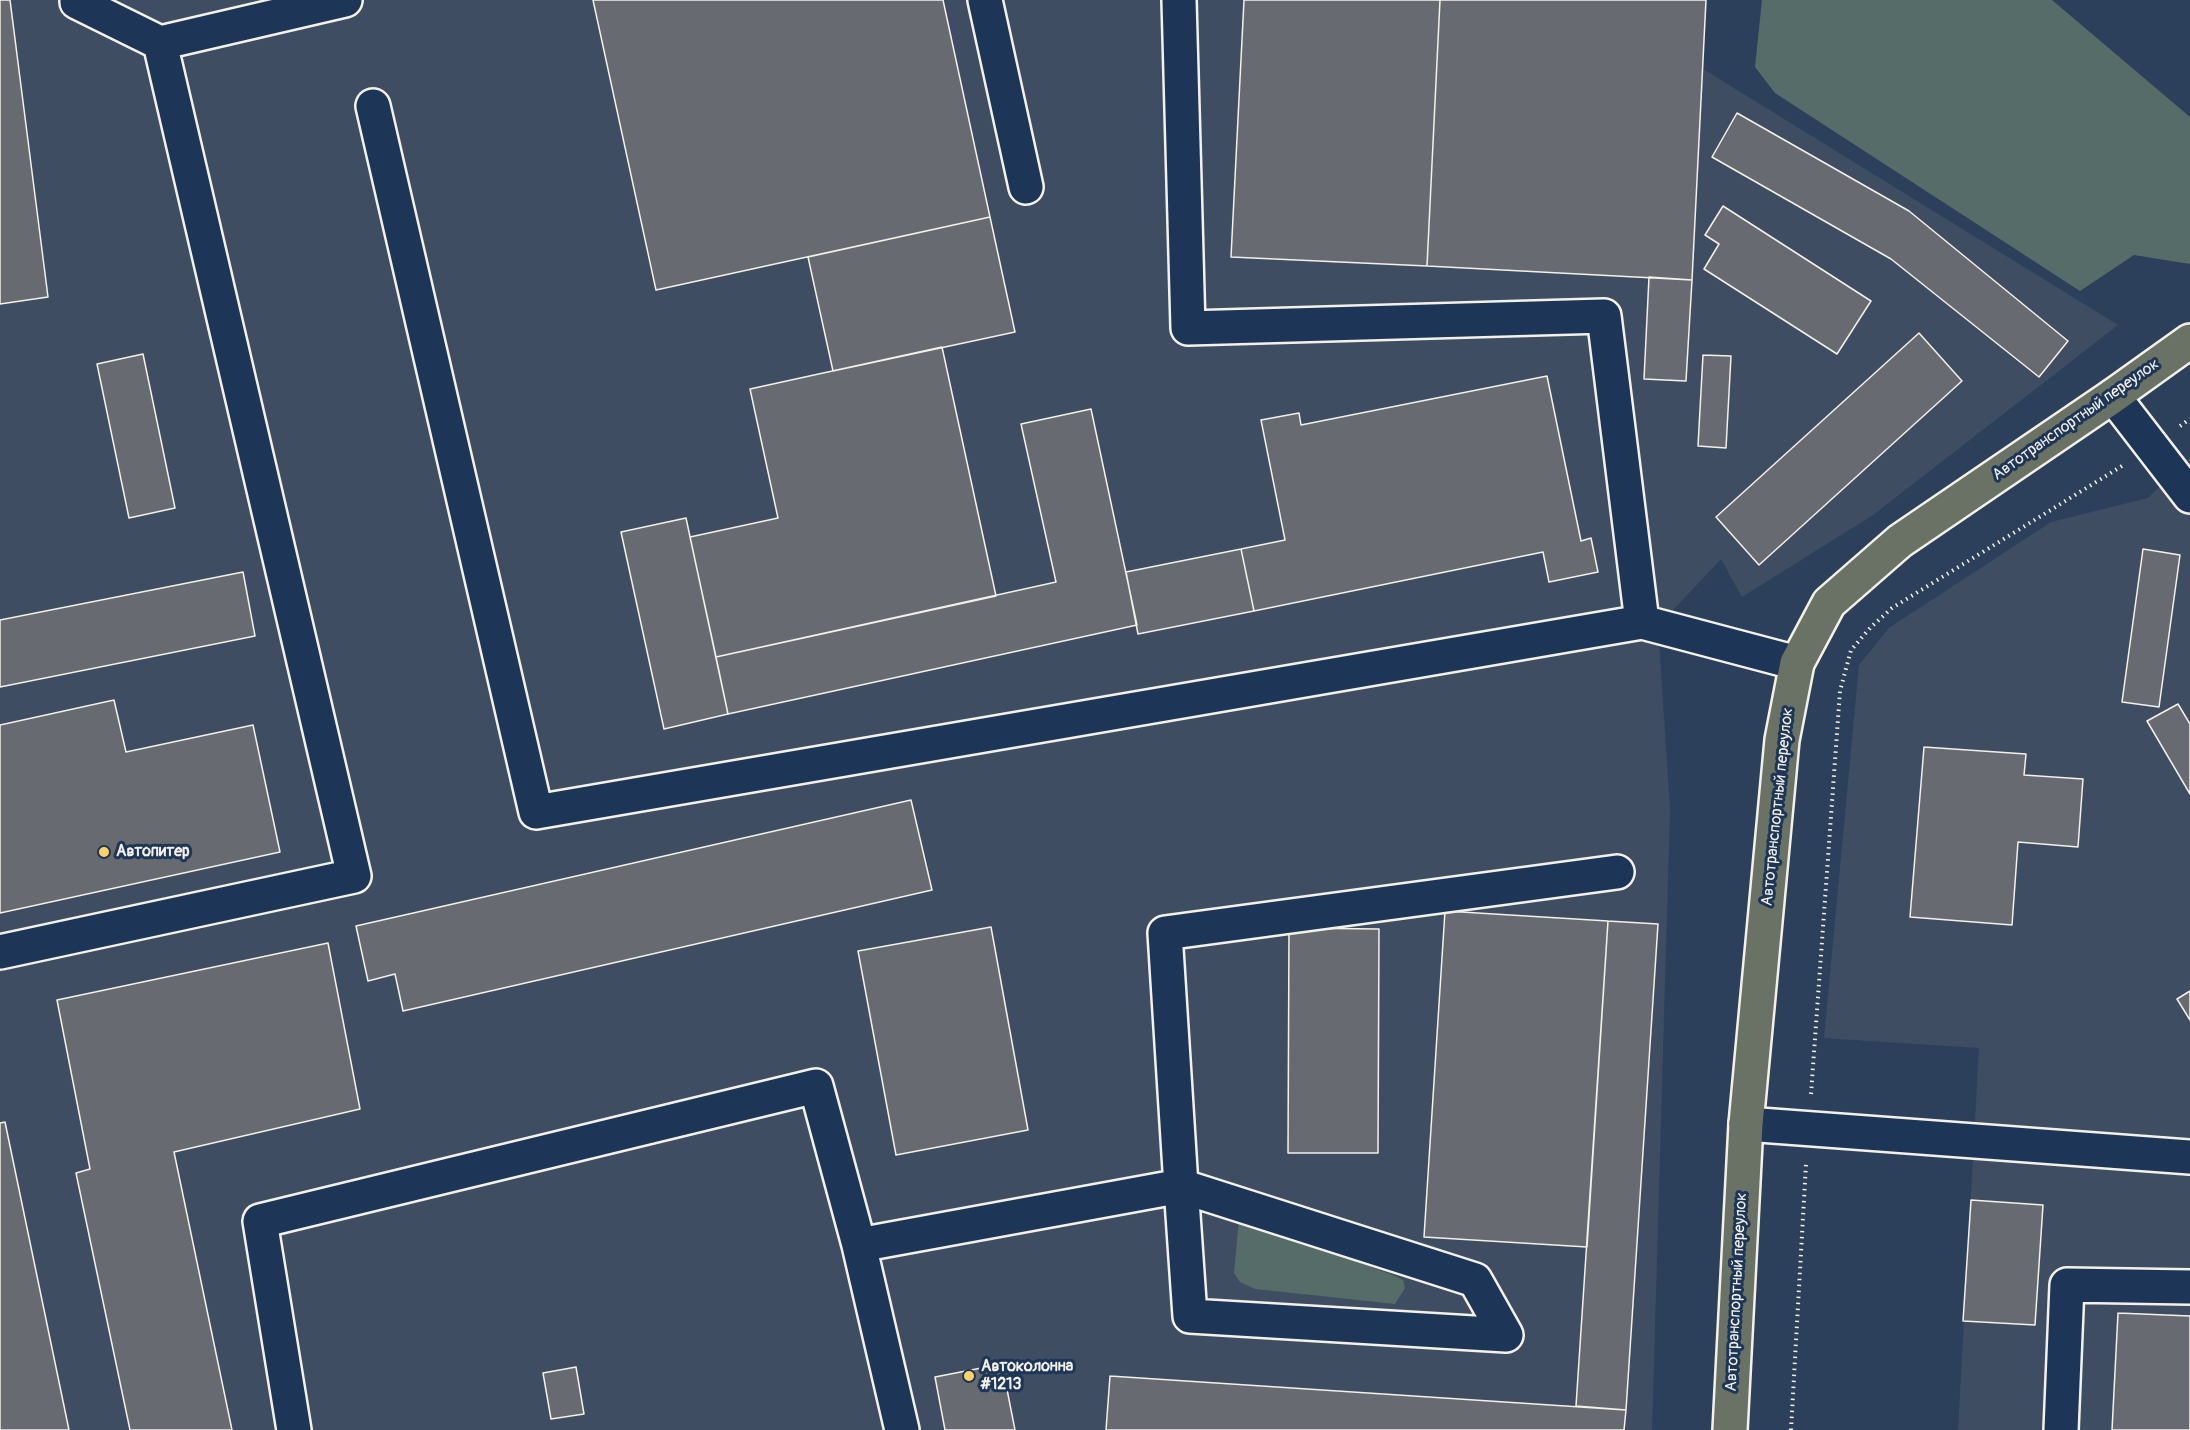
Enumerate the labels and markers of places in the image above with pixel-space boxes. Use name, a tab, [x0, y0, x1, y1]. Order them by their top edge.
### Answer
place label: Автопитер	[116, 842, 190, 862]
marker: Автопитер	[97, 845, 111, 859]
place label: Автоколонна #1213	[981, 1357, 1073, 1395]
marker: Автоколонна #1213	[962, 1369, 976, 1383]

